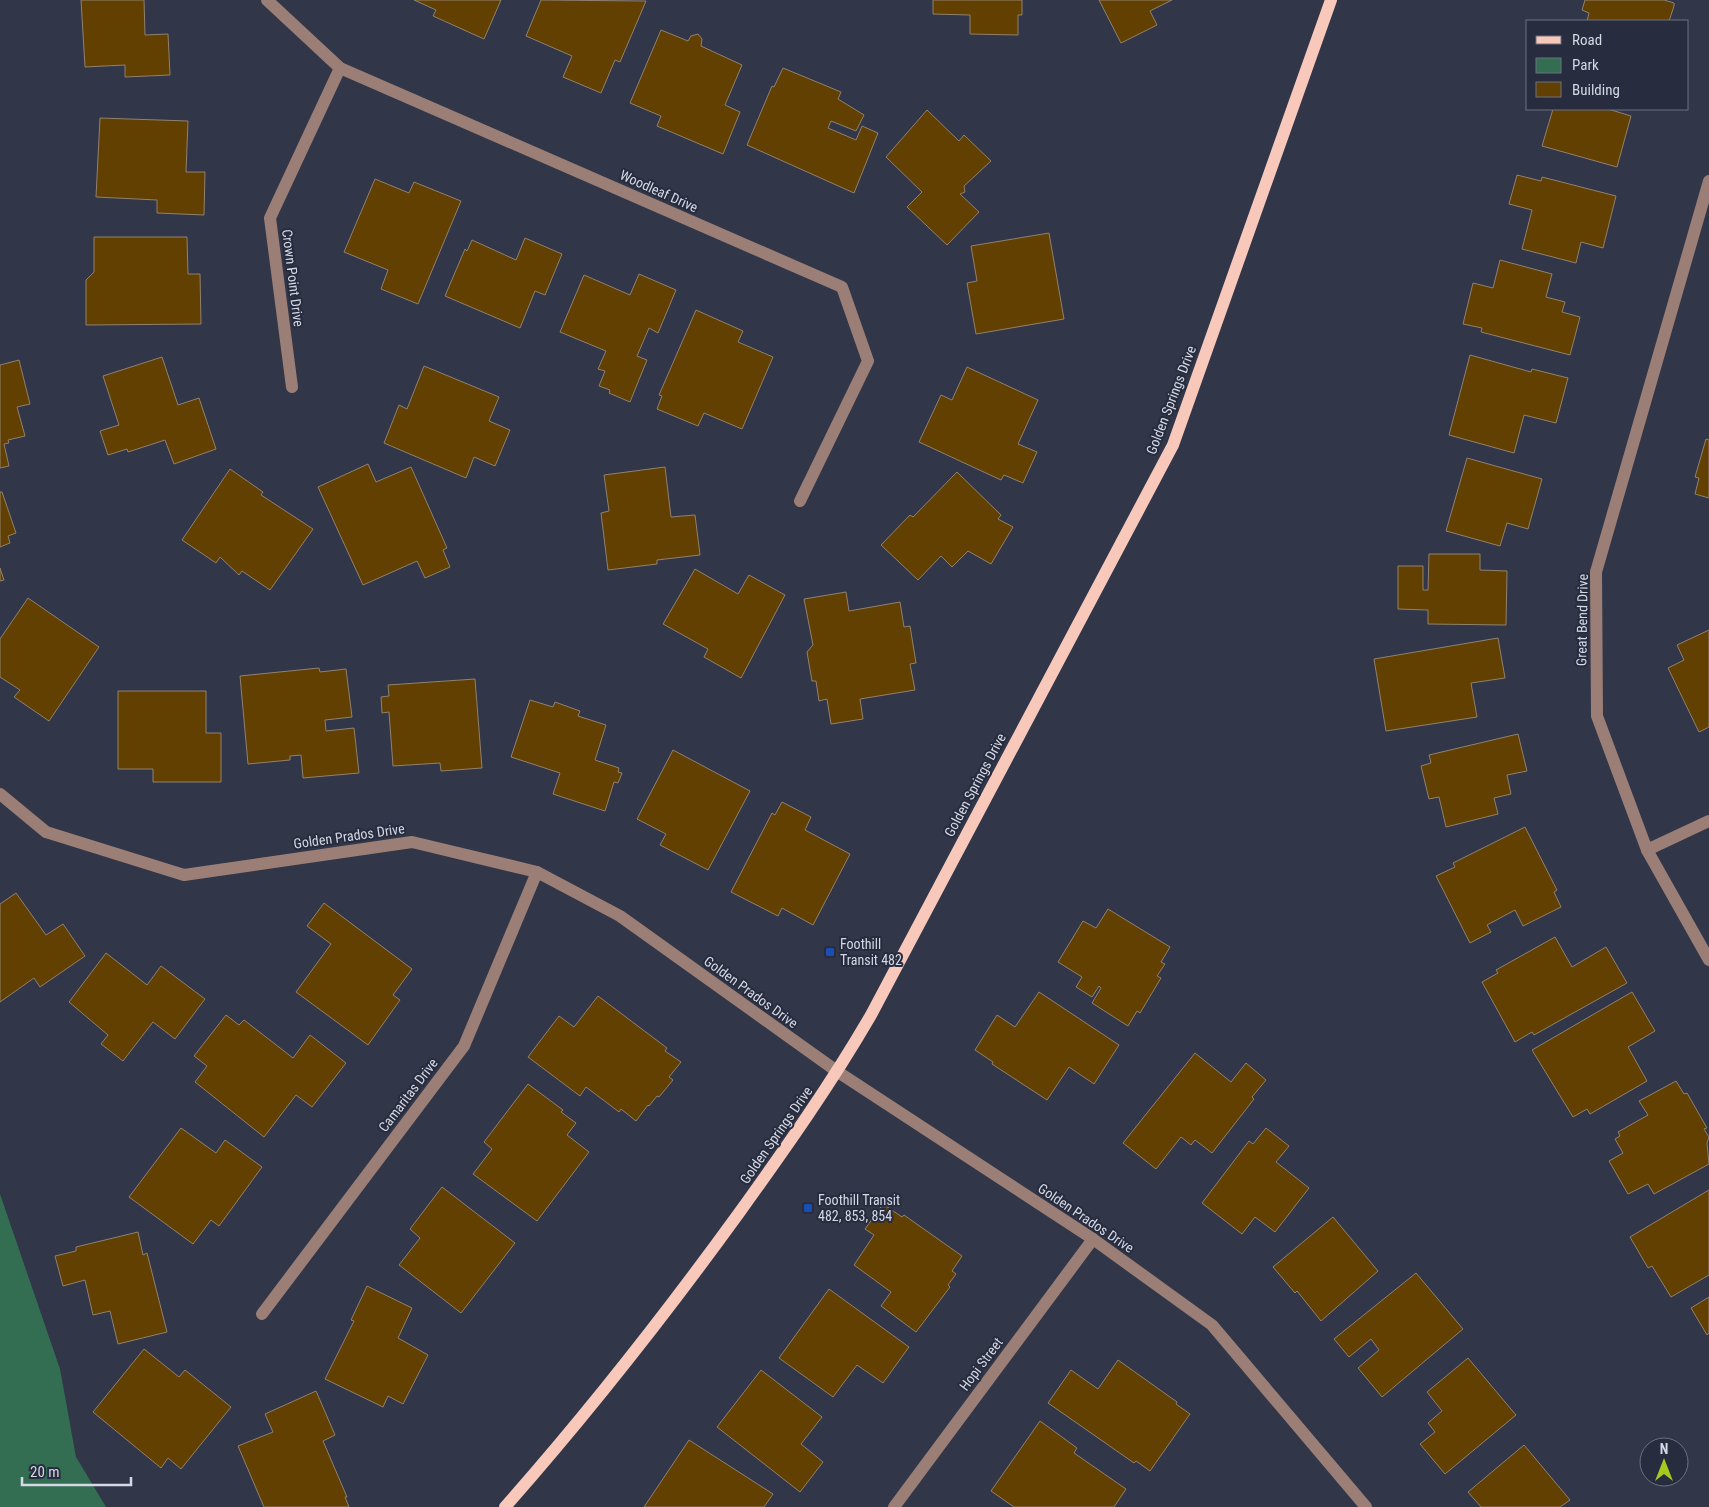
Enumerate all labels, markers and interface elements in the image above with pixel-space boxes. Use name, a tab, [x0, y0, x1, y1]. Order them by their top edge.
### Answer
legend	[1526, 20, 1689, 110]
text: Road	[1572, 31, 1602, 49]
text: Park	[1572, 56, 1599, 74]
text: Building	[1572, 81, 1620, 99]
street label: Woodleaf Drive	[618, 167, 701, 215]
street label: Crown Point Drive	[279, 228, 307, 328]
street label: Golden Springs Drive	[1143, 343, 1199, 456]
street label: Great Bend Drive	[1573, 573, 1591, 666]
street label: Golden Springs Drive	[941, 730, 1009, 839]
street label: Golden Prados Drive	[292, 820, 406, 852]
place label: Foothill Transit 482	[840, 936, 902, 968]
marker: Foothill Transit 482	[824, 946, 836, 958]
street label: Golden Prados Drive	[701, 953, 801, 1032]
street label: Camaritas Drive	[375, 1055, 441, 1135]
street label: Golden Springs Drive	[737, 1083, 816, 1187]
street label: Golden Prados Drive	[1035, 1180, 1137, 1256]
place label: Foothill Transit 482, 853, 854	[818, 1192, 900, 1224]
marker: Foothill Transit 482, 853, 854	[802, 1202, 814, 1214]
street label: Hopi Street	[956, 1334, 1006, 1394]
north arrow	[1639, 1437, 1689, 1487]
text: N	[1660, 1441, 1668, 1457]
scale bar	[22, 1454, 131, 1486]
text: 20 m	[30, 1463, 60, 1481]

